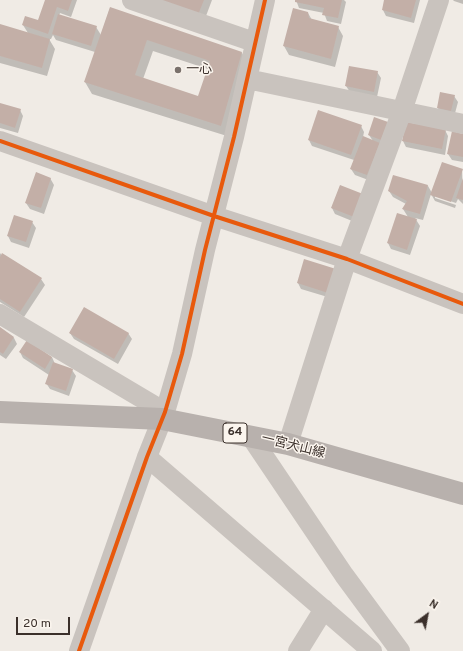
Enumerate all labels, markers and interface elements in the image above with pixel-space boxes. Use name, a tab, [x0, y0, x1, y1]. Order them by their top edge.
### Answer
place label: 一心	[186, 62, 212, 78]
marker: 一心	[173, 65, 183, 75]
road number: 64	[223, 423, 247, 443]
street label: 一宮犬山線	[260, 432, 326, 462]
north arrow	[407, 595, 447, 635]
text: N	[426, 597, 440, 613]
scale bar	[18, 609, 72, 635]
text: 20 m	[23, 616, 51, 632]

